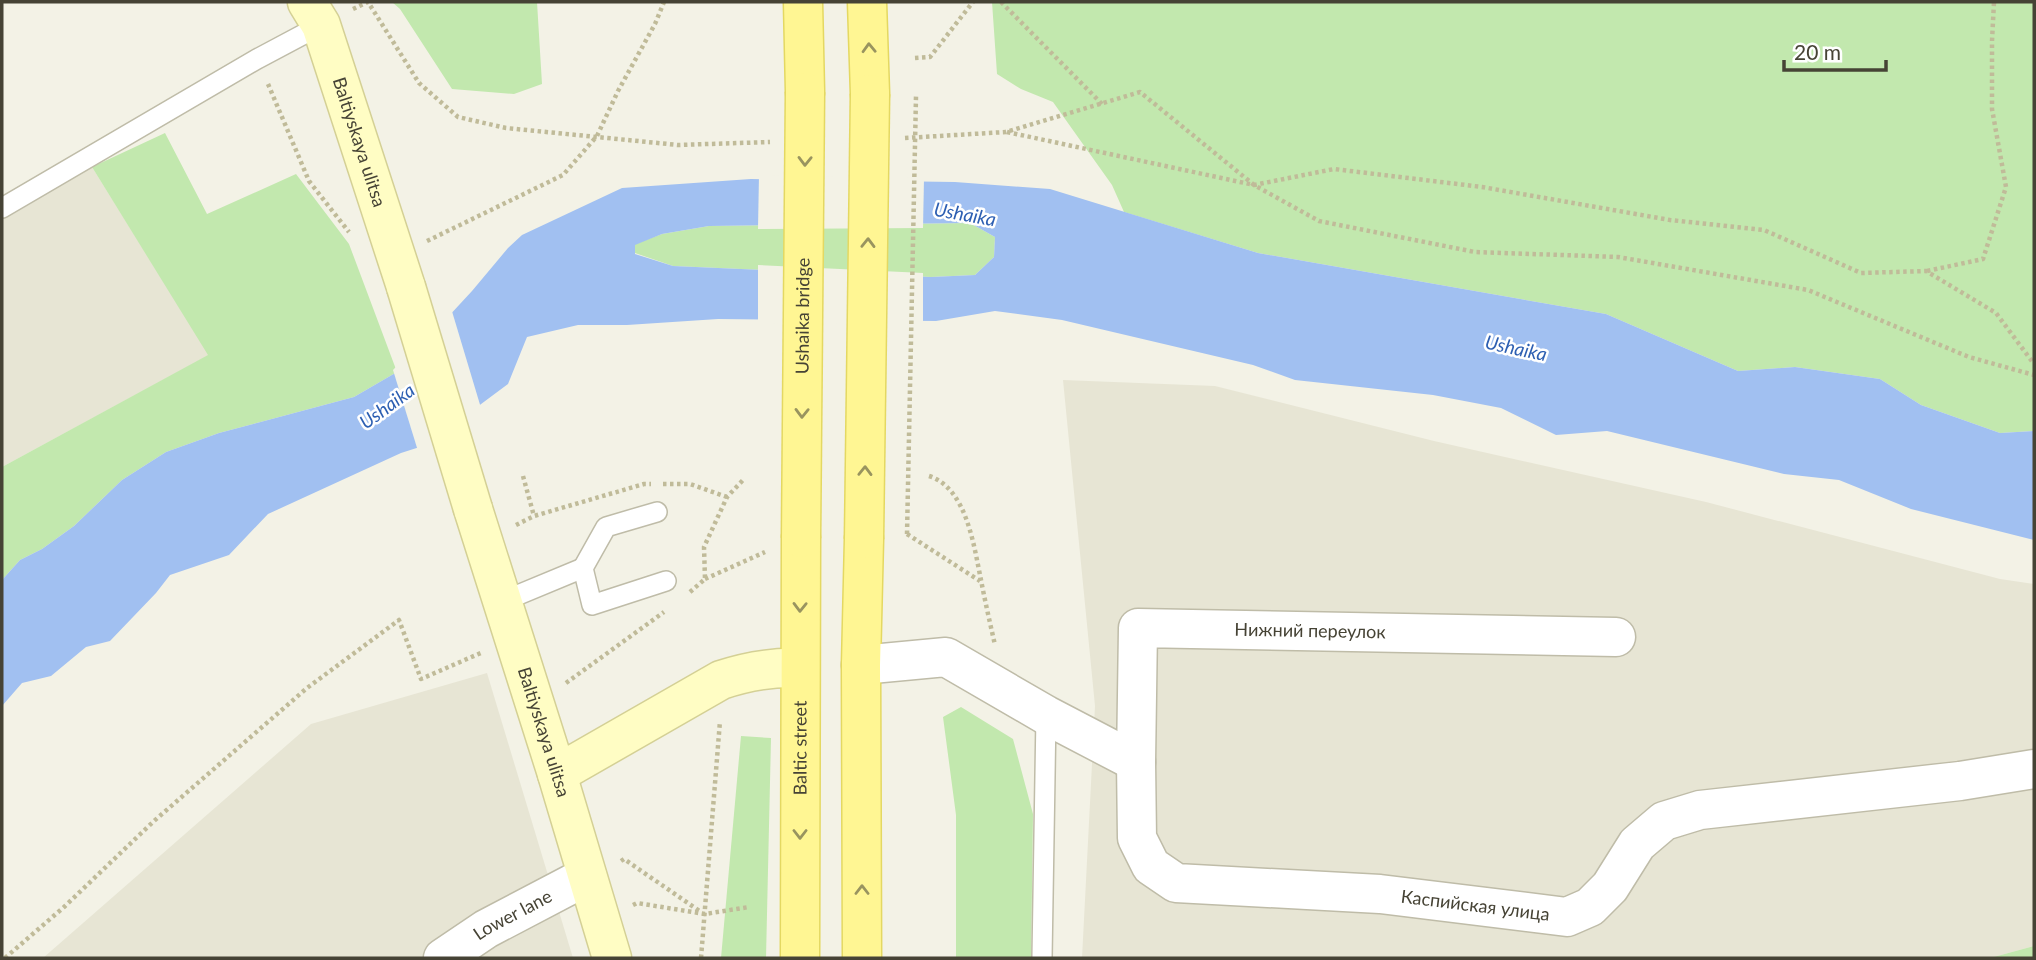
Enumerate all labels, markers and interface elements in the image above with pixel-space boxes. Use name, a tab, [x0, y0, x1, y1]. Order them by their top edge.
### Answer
scale bar	[1784, 28, 1885, 72]
text: 20 m	[1794, 39, 1841, 64]
one-way arrow	[861, 42, 876, 53]
street label: Baltiyskaya ulitsa	[329, 74, 391, 209]
one-way arrow	[797, 156, 813, 166]
water label: Ushaika	[932, 197, 998, 230]
one-way arrow	[860, 238, 876, 248]
street label: Ushaika bridge	[790, 258, 814, 374]
water label: Ushaika	[1483, 330, 1549, 365]
water label: Ushaika	[355, 378, 419, 433]
one-way arrow	[794, 408, 810, 418]
one-way arrow	[857, 465, 873, 476]
one-way arrow	[792, 602, 808, 612]
street label: Нижний переулок	[1234, 618, 1386, 642]
street label: Baltiyskaya ulitsa	[514, 664, 575, 799]
street label: Baltic street	[788, 700, 811, 795]
one-way arrow	[792, 829, 808, 840]
street label: Lower lane	[469, 884, 555, 944]
one-way arrow	[854, 884, 870, 895]
street label: Каспийская улица	[1400, 885, 1551, 925]

